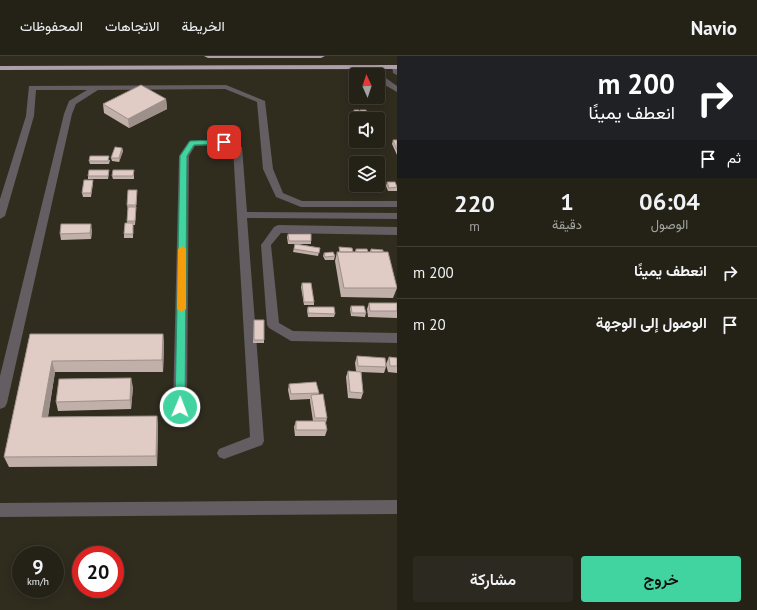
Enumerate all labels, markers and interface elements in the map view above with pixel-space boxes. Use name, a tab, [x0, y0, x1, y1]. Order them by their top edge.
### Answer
text: Navio	[691, 16, 737, 40]
text: المحفوظات	[20, 17, 83, 35]
text: الاتجاهات	[105, 17, 159, 35]
text: الخريطة	[181, 17, 225, 35]
text: 200 m	[598, 65, 675, 102]
north arrow	[349, 68, 385, 104]
map controls	[349, 68, 385, 192]
icon: right	[689, 72, 741, 124]
text: انعطف يمينًا	[588, 101, 675, 124]
button: sound	[349, 112, 385, 148]
pin	[207, 125, 241, 159]
icon: arrive	[213, 131, 235, 153]
icon: arrive	[697, 148, 719, 170]
text: ثم	[727, 148, 741, 167]
button: layers	[349, 156, 385, 192]
text: 1	[560, 186, 574, 217]
text: 06:04	[639, 186, 700, 217]
text: 220	[454, 188, 495, 219]
text: دقيقة	[552, 216, 582, 233]
text: الوصول	[651, 216, 688, 233]
text: m	[469, 218, 480, 235]
text: انعطف يمينًا	[634, 261, 707, 280]
icon: right	[719, 262, 741, 284]
text: 200 m	[413, 263, 454, 282]
text: الوصول إلى الوجهة	[596, 313, 707, 332]
icon: arrive	[719, 314, 741, 336]
text: 20 m	[413, 315, 446, 334]
position arrow	[159, 386, 201, 428]
speed limit sign: 20	[72, 546, 124, 598]
text: 9	[32, 554, 44, 580]
button: مشاركة	[413, 556, 573, 602]
button: خروج	[581, 556, 741, 602]
text: km/h	[27, 575, 49, 588]

